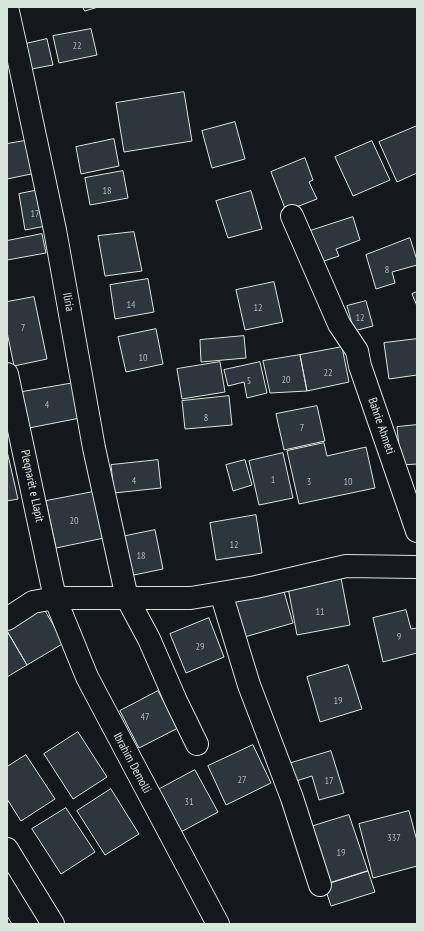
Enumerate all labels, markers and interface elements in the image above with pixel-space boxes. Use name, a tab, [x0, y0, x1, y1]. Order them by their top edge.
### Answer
house number: 22	[73, 40, 81, 52]
house number: 18	[103, 185, 111, 197]
house number: 17	[31, 208, 39, 220]
house number: 8	[385, 264, 389, 276]
street label: Iliria	[59, 291, 77, 313]
house number: 14	[127, 299, 135, 311]
house number: 12	[254, 302, 262, 314]
house number: 12	[356, 312, 364, 324]
house number: 7	[21, 322, 25, 334]
house number: 10	[139, 352, 147, 364]
house number: 22	[324, 367, 332, 379]
house number: 20	[282, 374, 290, 386]
house number: 5	[247, 375, 251, 387]
street label: Bahrie Ahmeti	[365, 396, 397, 456]
house number: 4	[45, 399, 49, 411]
house number: 8	[204, 412, 208, 424]
house number: 7	[300, 422, 304, 434]
street label: Pleqnarët e Llapit	[17, 449, 47, 523]
house number: 1	[271, 474, 275, 486]
house number: 4	[132, 475, 136, 487]
house number: 3	[307, 476, 311, 488]
house number: 10	[344, 476, 352, 488]
house number: 20	[70, 515, 78, 527]
house number: 12	[230, 539, 238, 551]
house number: 18	[137, 550, 145, 562]
house number: 11	[316, 606, 324, 618]
house number: 9	[397, 631, 401, 643]
house number: 29	[196, 641, 204, 653]
house number: 19	[334, 695, 342, 707]
house number: 47	[141, 711, 149, 723]
street label: Ibrahim Demolli	[110, 730, 154, 796]
house number: 27	[238, 774, 246, 786]
house number: 17	[325, 775, 333, 787]
house number: 31	[185, 796, 193, 808]
house number: 337	[387, 832, 401, 844]
house number: 19	[337, 847, 345, 859]

